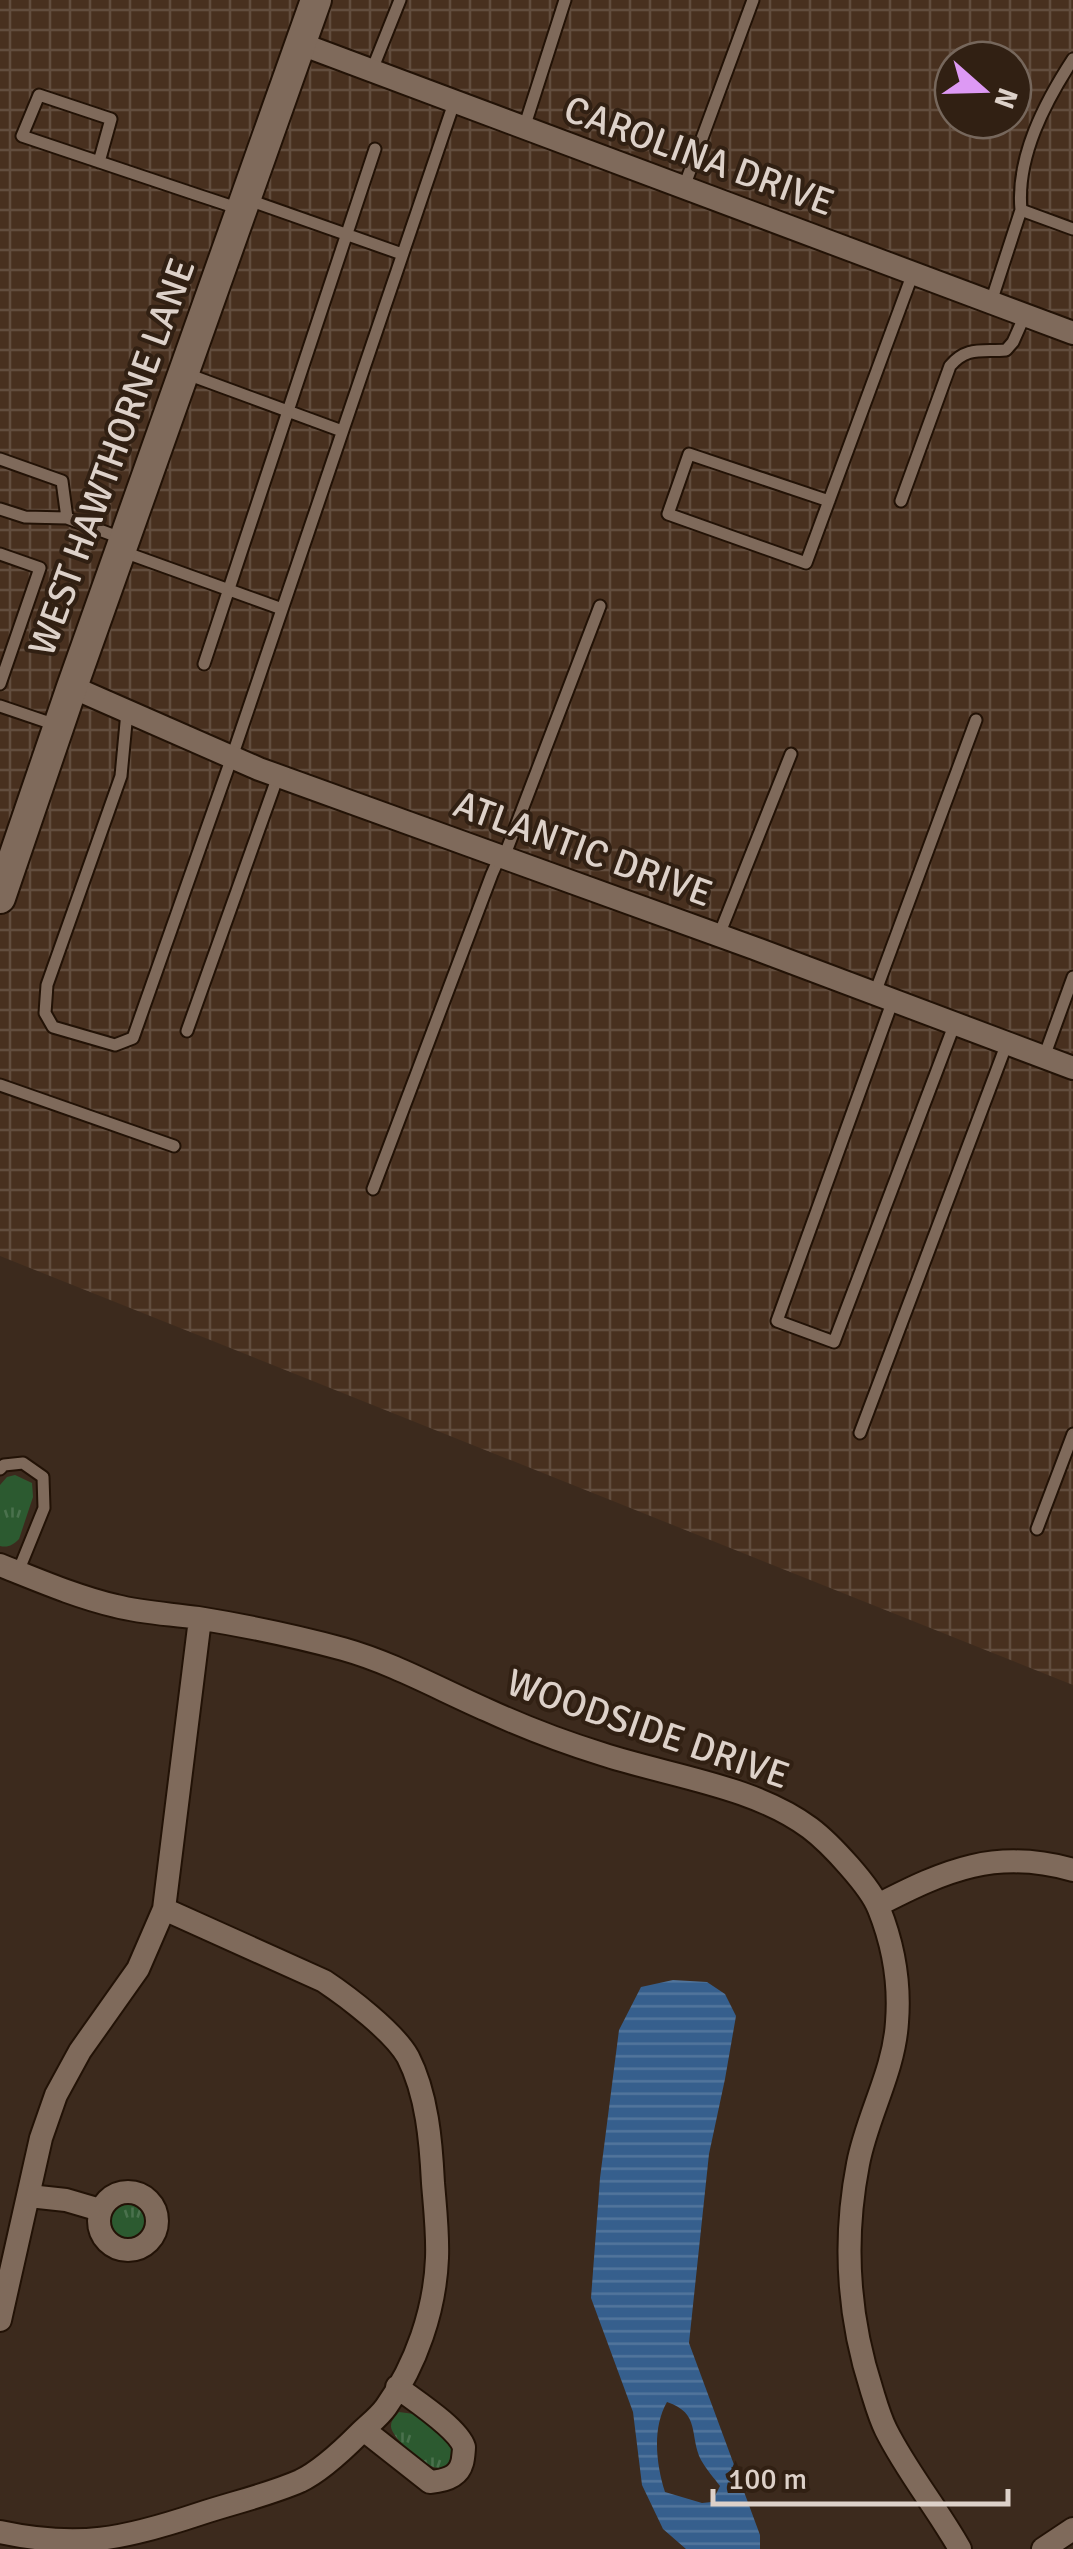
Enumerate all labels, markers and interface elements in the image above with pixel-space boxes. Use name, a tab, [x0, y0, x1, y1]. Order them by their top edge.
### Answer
north arrow	[933, 40, 1033, 140]
text: N	[986, 83, 1025, 113]
street label: CAROLINA DRIVE	[558, 85, 840, 227]
street label: WEST HAWTHORNE LANE	[18, 252, 206, 662]
street label: ATLANTIC DRIVE	[448, 781, 718, 917]
street label: WOODSIDE DRIVE	[501, 1659, 795, 1799]
scale bar	[713, 2444, 1008, 2506]
text: 100 m	[728, 2461, 807, 2498]

